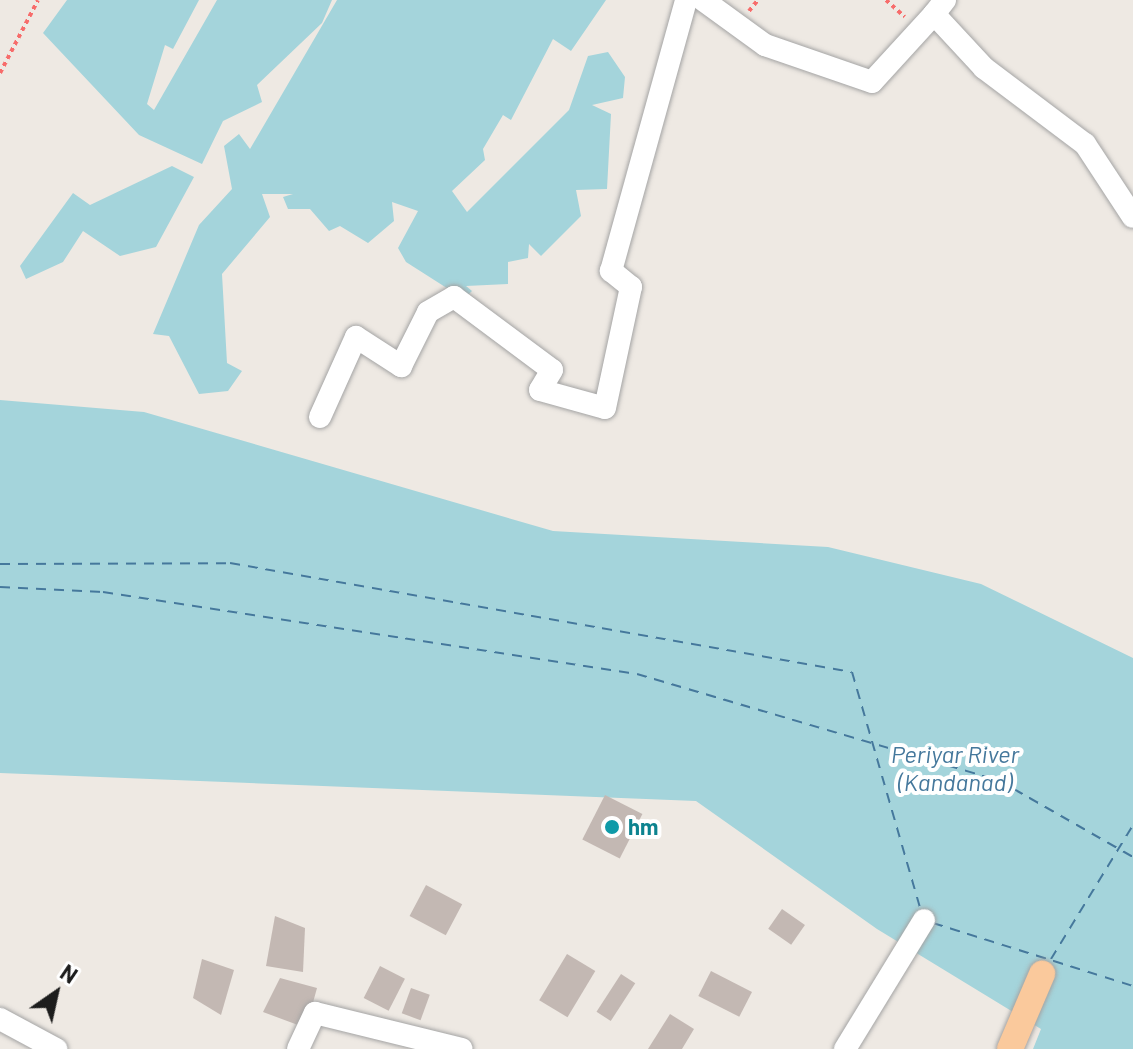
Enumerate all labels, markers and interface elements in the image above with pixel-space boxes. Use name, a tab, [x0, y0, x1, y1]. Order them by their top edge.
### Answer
water label: Periyar River (Kandanad)	[891, 740, 1019, 796]
place label: hm	[628, 814, 658, 840]
marker: hm	[603, 818, 621, 836]
north arrow	[16, 953, 96, 1033]
text: N	[56, 958, 83, 988]

